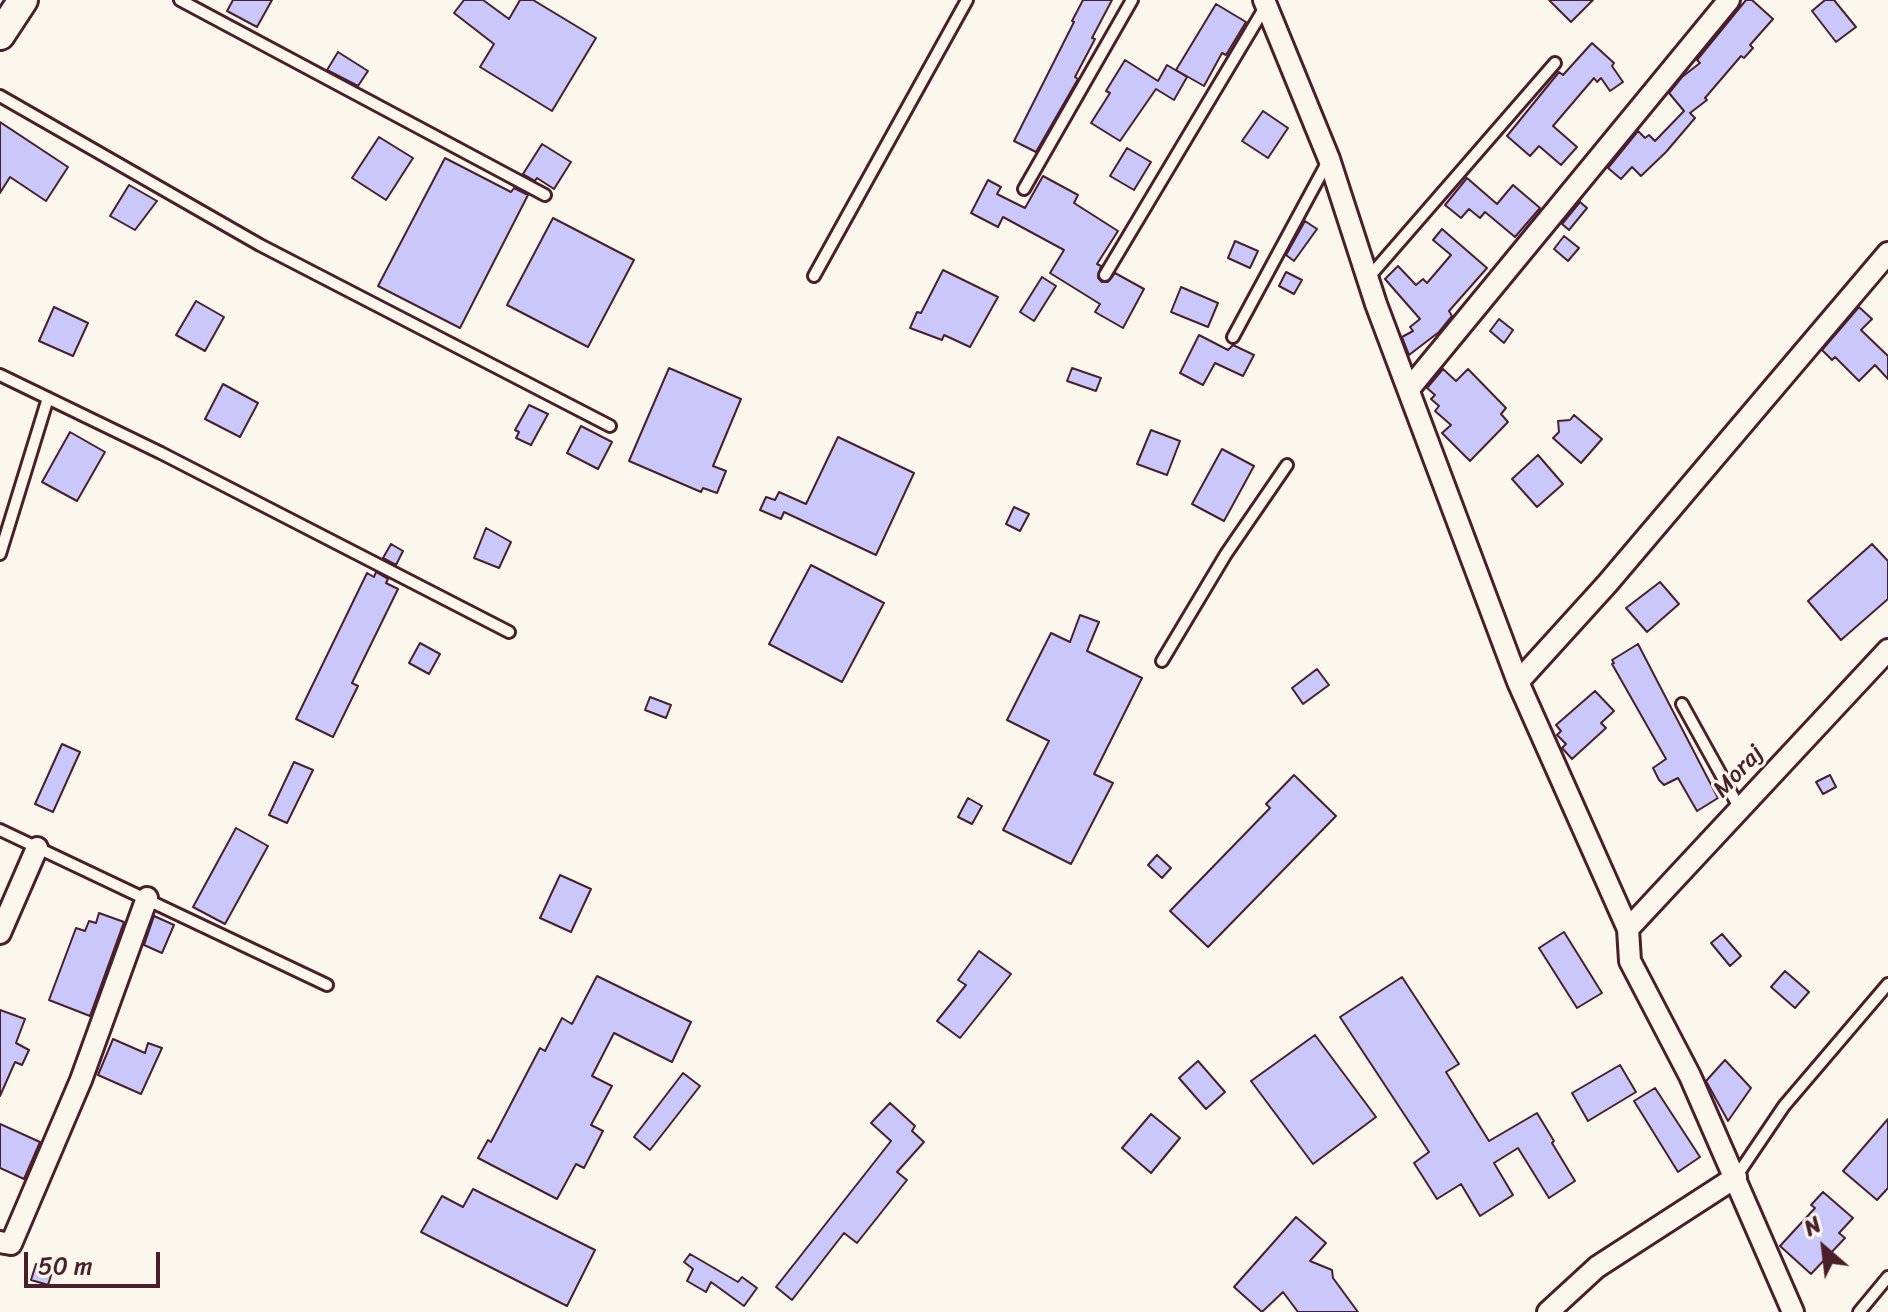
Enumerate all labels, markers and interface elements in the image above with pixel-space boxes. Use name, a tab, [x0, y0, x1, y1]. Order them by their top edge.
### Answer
street label: Moraj	[1708, 740, 1770, 804]
text: N	[1797, 1206, 1828, 1247]
north arrow	[1784, 1208, 1864, 1288]
scale bar	[28, 1236, 164, 1286]
text: 50 m	[38, 1245, 93, 1287]

